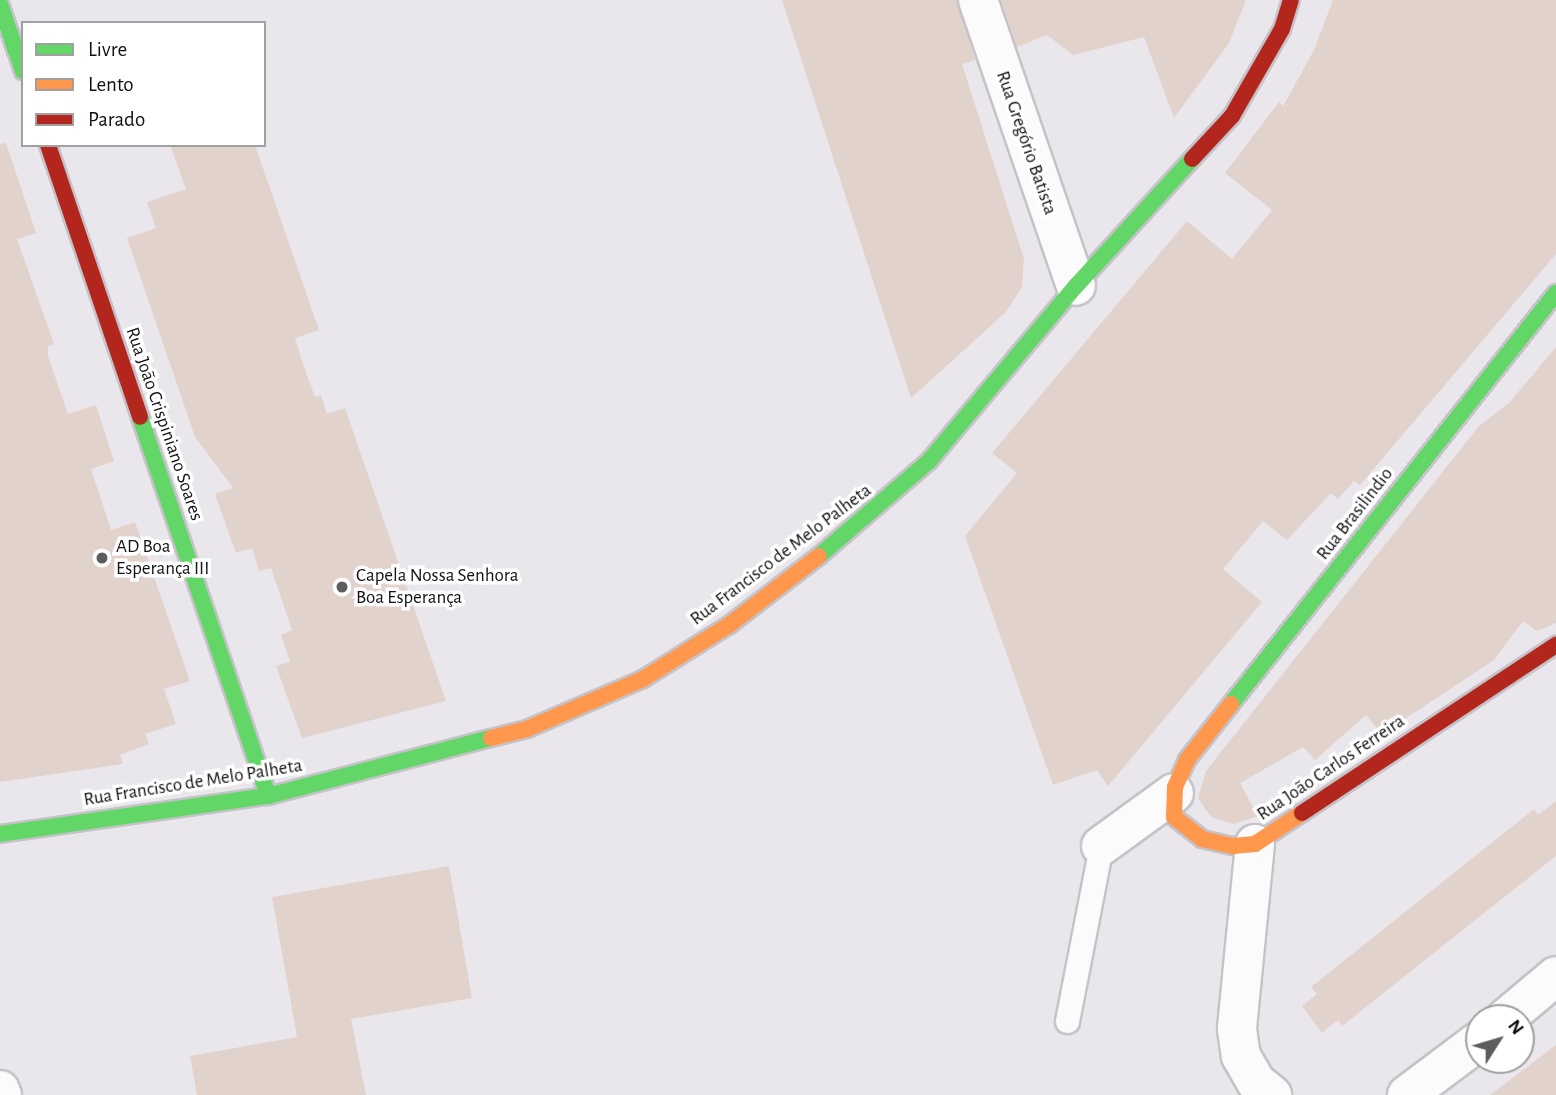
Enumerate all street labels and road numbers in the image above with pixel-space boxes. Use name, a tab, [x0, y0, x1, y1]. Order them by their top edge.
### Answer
street label: Rua Gregório Batista	[991, 68, 1061, 218]
street label: Rua João Crispiniano Soares	[120, 324, 208, 524]
street label: Rua Brasilindio	[1312, 463, 1398, 565]
street label: Rua Francisco de Melo Palheta	[686, 479, 876, 631]
street label: Rua João Carlos Ferreira	[1253, 710, 1409, 826]
street label: Rua Francisco de Melo Palheta	[82, 754, 304, 812]

